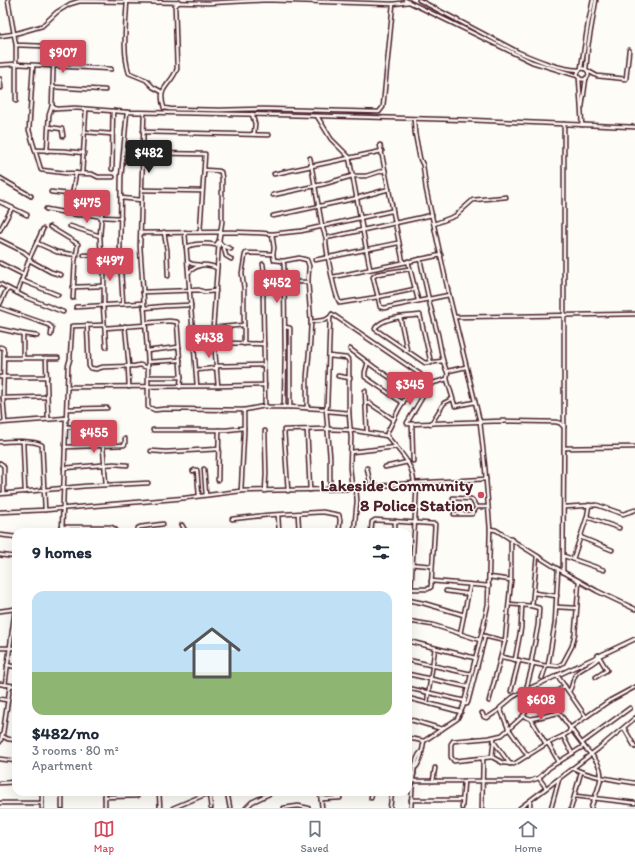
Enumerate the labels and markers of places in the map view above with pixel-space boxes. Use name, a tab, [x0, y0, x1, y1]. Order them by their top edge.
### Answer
pin: $907	[39, 40, 87, 74]
pin: $482	[125, 140, 173, 174]
pin: $475	[63, 190, 111, 224]
pin: $497	[86, 248, 134, 282]
pin: $452	[253, 270, 301, 304]
pin: $438	[185, 325, 233, 359]
pin: $345	[386, 372, 434, 406]
pin: $455	[70, 420, 118, 454]
place label: Lakeside Community 8 Police Station	[320, 475, 474, 515]
marker: Lakeside Community 8 Police Station	[476, 490, 486, 500]
pin: $608	[517, 687, 565, 721]

